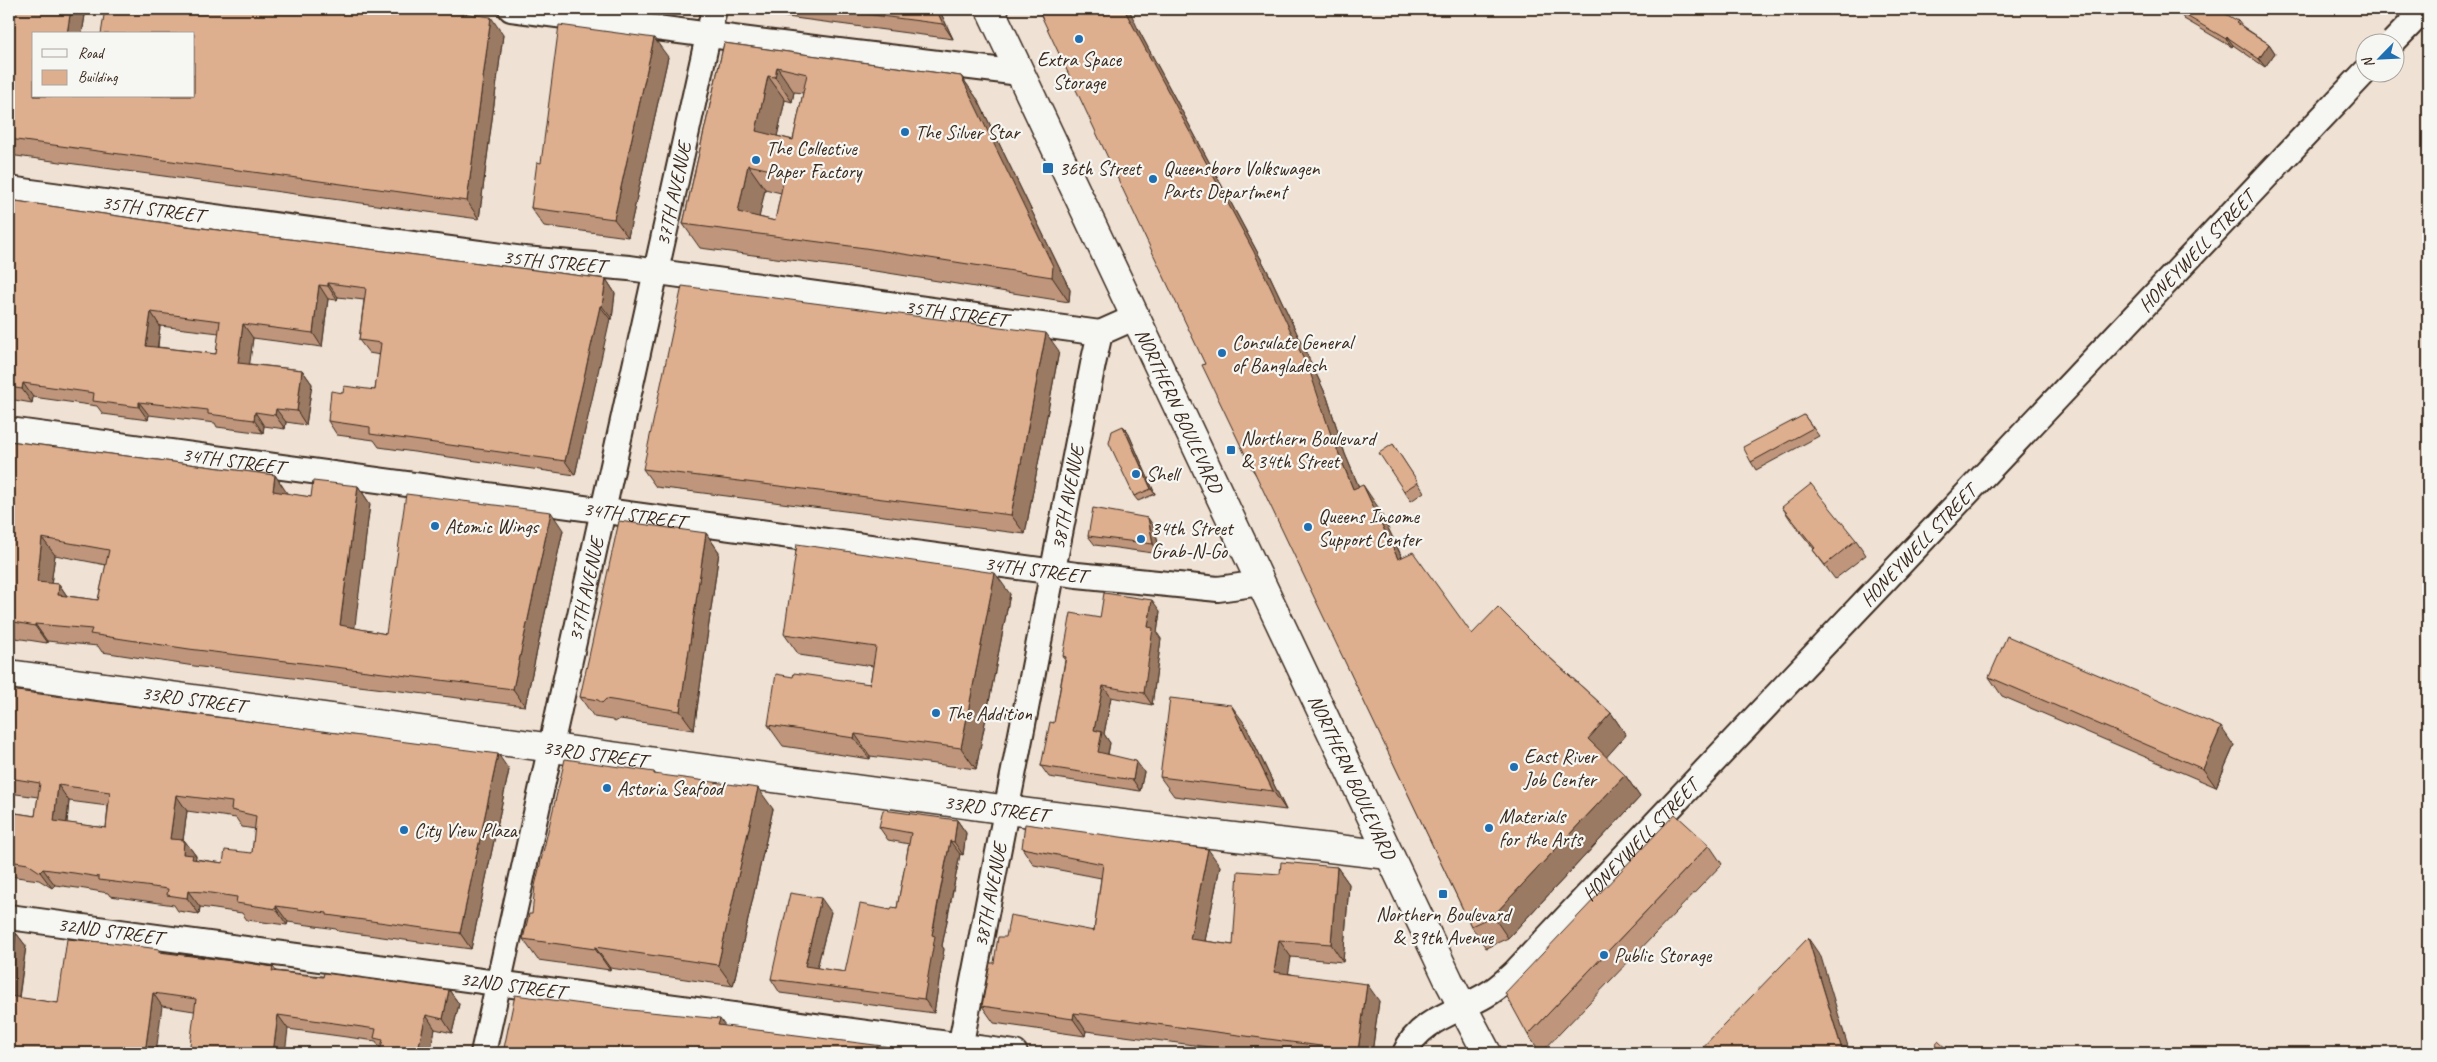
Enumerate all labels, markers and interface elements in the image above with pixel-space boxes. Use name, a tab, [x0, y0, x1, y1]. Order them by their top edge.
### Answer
legend	[32, 32, 195, 98]
north arrow	[2354, 32, 2404, 82]
marker: Extra Space Storage	[1073, 33, 1085, 45]
text: Road	[78, 44, 105, 63]
place label: Extra Space Storage	[1037, 47, 1122, 95]
text: N	[2358, 54, 2378, 71]
text: Building	[78, 68, 118, 87]
place label: The Silver Star	[915, 120, 1021, 145]
marker: The Silver Star	[899, 126, 911, 138]
place label: The Collective Paper Factory	[766, 136, 864, 184]
street label: 37TH AVENUE	[650, 137, 698, 248]
marker: The Collective Paper Factory	[750, 154, 762, 166]
place label: 36th Street	[1059, 156, 1143, 181]
place label: Queensboro Volkswagen Parts Department	[1163, 156, 1321, 204]
marker: 36th Street	[1041, 161, 1055, 175]
marker: Queensboro Volkswagen Parts Department	[1147, 173, 1159, 185]
street label: HONEYWELL STREET	[2133, 182, 2263, 317]
street label: 35TH STREET	[100, 190, 210, 229]
street label: 35TH STREET	[501, 244, 611, 279]
street label: 35TH STREET	[903, 294, 1013, 334]
street label: NORTHERN BOULEVARD	[1130, 324, 1229, 498]
place label: Consulate General of Bangladesh	[1232, 330, 1356, 378]
marker: Consulate General of Bangladesh	[1216, 347, 1228, 359]
place label: Northern Boulevard & 34th Street	[1241, 426, 1378, 474]
street label: 38TH AVENUE	[1045, 441, 1090, 552]
street label: 34TH STREET	[180, 442, 290, 481]
marker: Northern Boulevard & 34th Street	[1225, 444, 1237, 456]
place label: Shell	[1146, 462, 1182, 487]
marker: Shell	[1130, 468, 1142, 480]
street label: HONEYWELL STREET	[1855, 477, 1984, 612]
street label: 34TH STREET	[582, 496, 691, 535]
place label: Queens Income Support Center	[1318, 504, 1423, 552]
place label: Atomic Wings	[445, 514, 540, 539]
place label: 34th Street Grab-N-Go	[1151, 516, 1235, 564]
marker: Atomic Wings	[429, 520, 441, 532]
marker: Queens Income Support Center	[1302, 521, 1314, 533]
street label: 37TH AVENUE	[563, 533, 610, 643]
marker: 34th Street Grab-N-Go	[1135, 533, 1147, 545]
street label: 34TH STREET	[983, 551, 1092, 589]
street label: 33RD STREET	[140, 680, 251, 720]
street label: NORTHERN BOULEVARD	[1303, 691, 1402, 865]
place label: The Addition	[946, 701, 1033, 726]
marker: The Addition	[930, 707, 942, 719]
street label: 33RD STREET	[541, 735, 653, 774]
place label: East River Job Center	[1523, 744, 1598, 792]
marker: East River Job Center	[1508, 761, 1520, 773]
street label: HONEYWELL STREET	[1577, 771, 1706, 906]
place label: Astoria Seafood	[617, 776, 726, 801]
marker: Astoria Seafood	[601, 782, 613, 794]
street label: 33RD STREET	[942, 789, 1054, 829]
place label: Materials for the Arts	[1499, 804, 1584, 852]
place label: City View Plaza	[414, 818, 519, 843]
marker: Materials for the Arts	[1483, 822, 1495, 834]
marker: City View Plaza	[398, 824, 410, 836]
street label: 38TH AVENUE	[968, 839, 1013, 949]
marker: Northern Boulevard & 39th Avenue	[1437, 888, 1449, 900]
place label: Northern Boulevard & 39th Avenue	[1376, 902, 1513, 950]
street label: 32ND STREET	[56, 912, 169, 951]
place label: Public Storage	[1614, 943, 1713, 968]
marker: Public Storage	[1598, 949, 1610, 961]
street label: 32ND STREET	[458, 966, 571, 1006]

